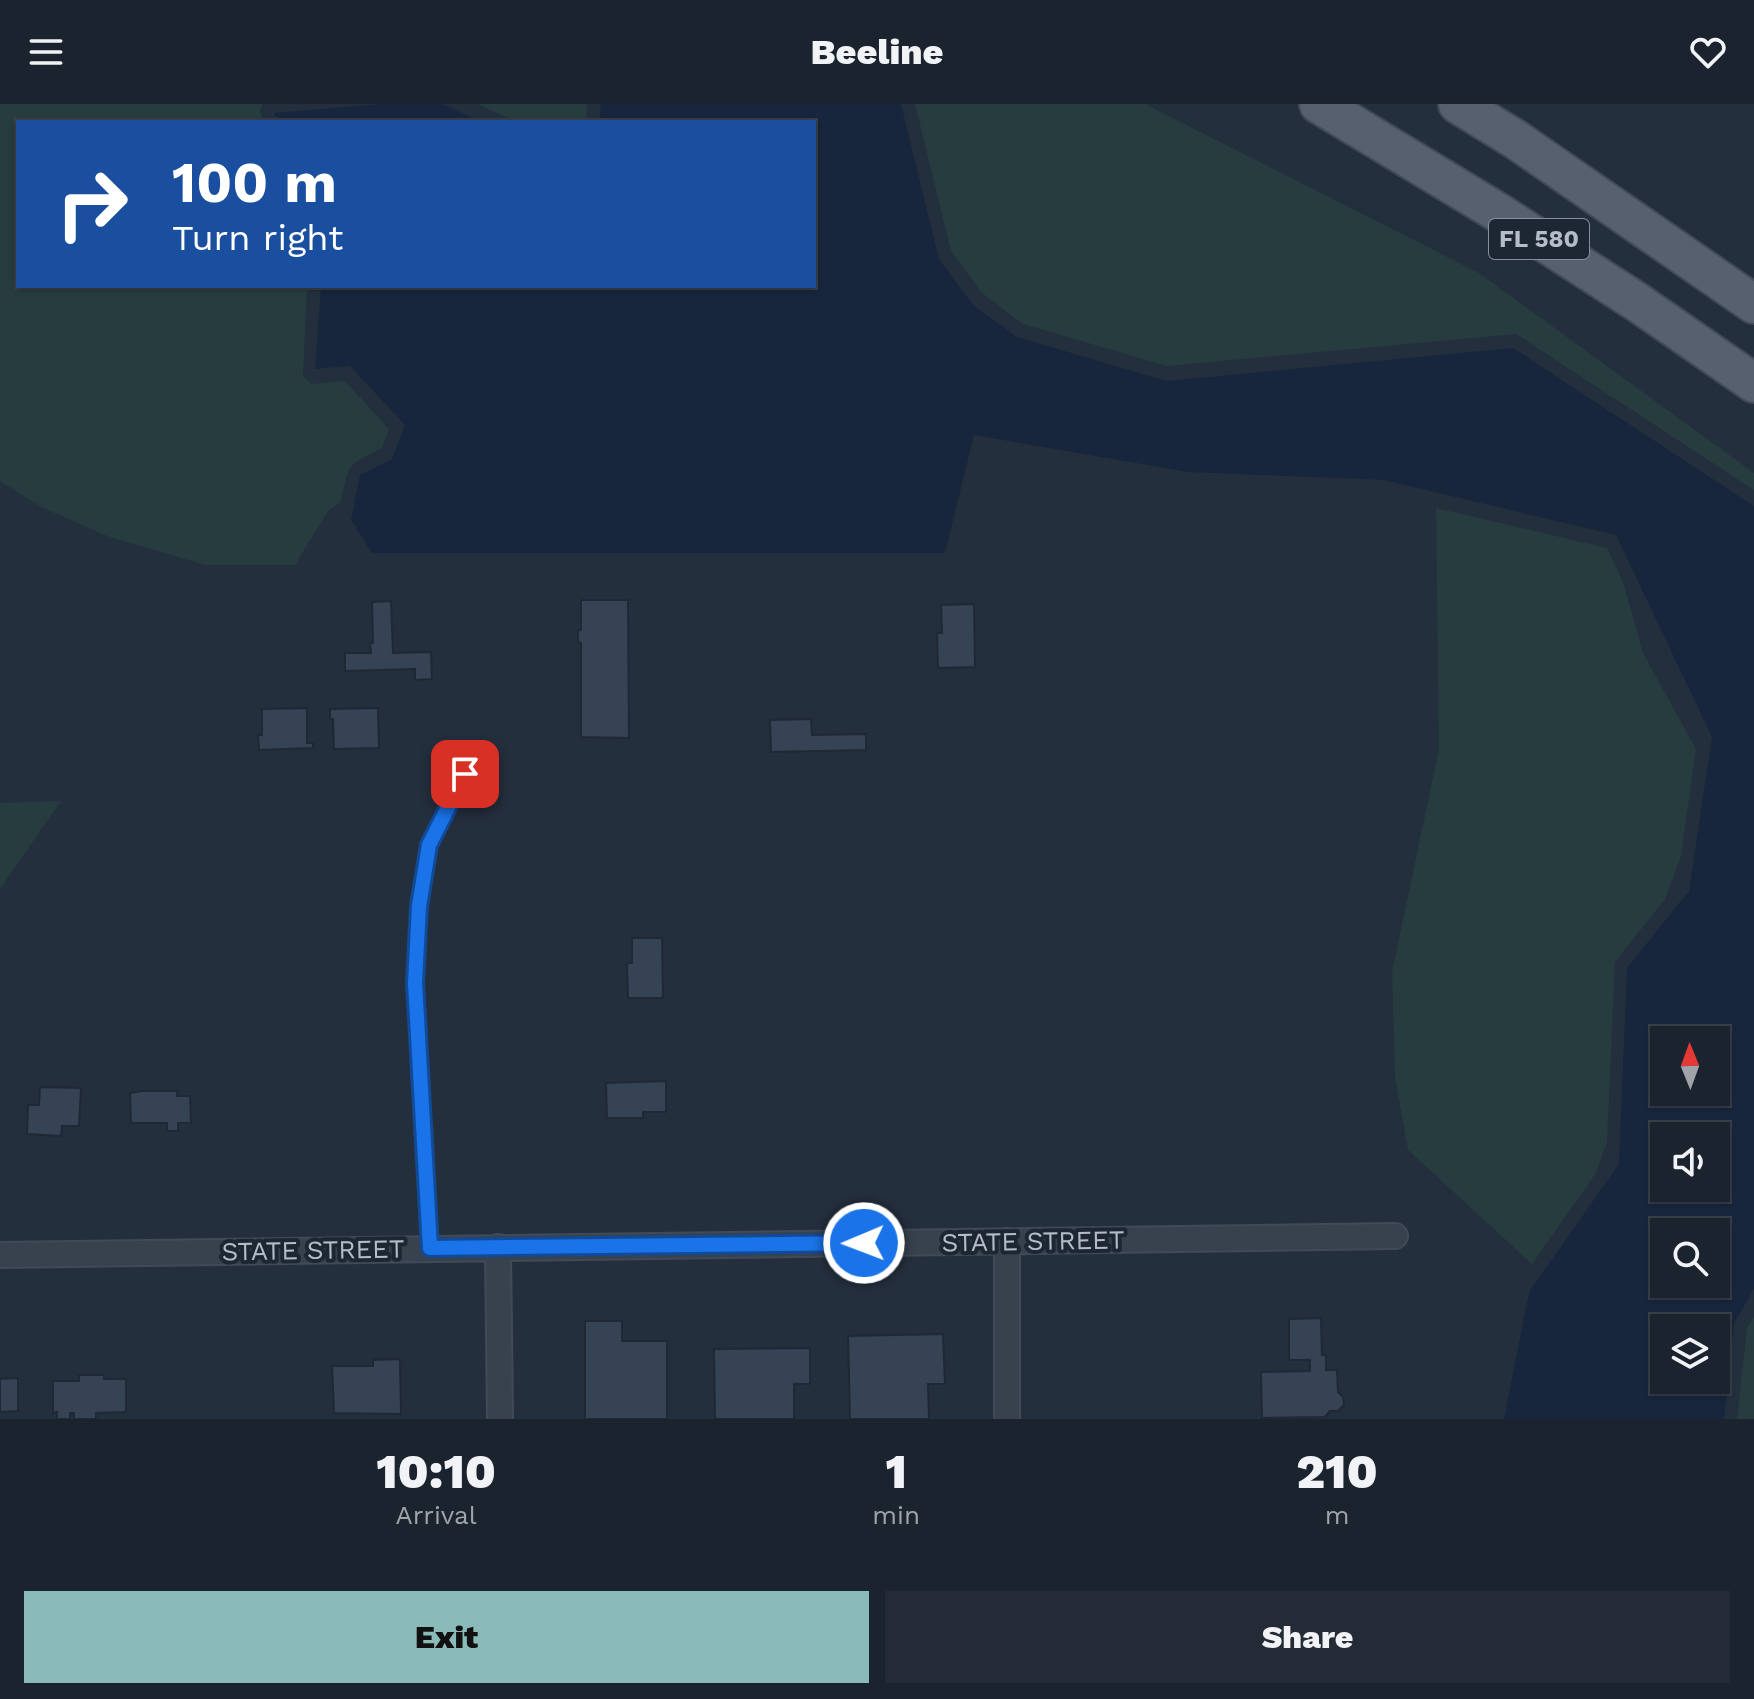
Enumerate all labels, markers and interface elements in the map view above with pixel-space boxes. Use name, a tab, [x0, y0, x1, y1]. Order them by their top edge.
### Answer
icon: menu	[24, 30, 68, 74]
icon: heart	[1686, 30, 1730, 74]
text: Beeline	[811, 31, 943, 73]
text: 100 m	[172, 150, 337, 216]
icon: right	[40, 152, 144, 256]
text: Turn right	[172, 217, 343, 259]
road number: FL 580	[1489, 219, 1589, 259]
pin	[431, 740, 499, 808]
icon: arrive	[443, 752, 487, 796]
north arrow	[1650, 1026, 1730, 1106]
map controls	[1650, 1026, 1730, 1394]
button: sound	[1650, 1122, 1730, 1202]
position arrow	[822, 1201, 906, 1285]
button: search	[1650, 1218, 1730, 1298]
street label: STATE STREET	[941, 1224, 1125, 1258]
street label: STATE STREET	[221, 1233, 405, 1267]
button: layers	[1650, 1314, 1730, 1394]
text: 10:10	[376, 1443, 496, 1500]
text: 1	[885, 1443, 907, 1500]
text: 210	[1296, 1443, 1378, 1500]
text: Arrival	[396, 1500, 477, 1530]
text: min	[872, 1500, 920, 1530]
text: m	[1325, 1500, 1349, 1530]
button: Exit	[24, 1591, 869, 1683]
button: Share	[885, 1591, 1730, 1683]

